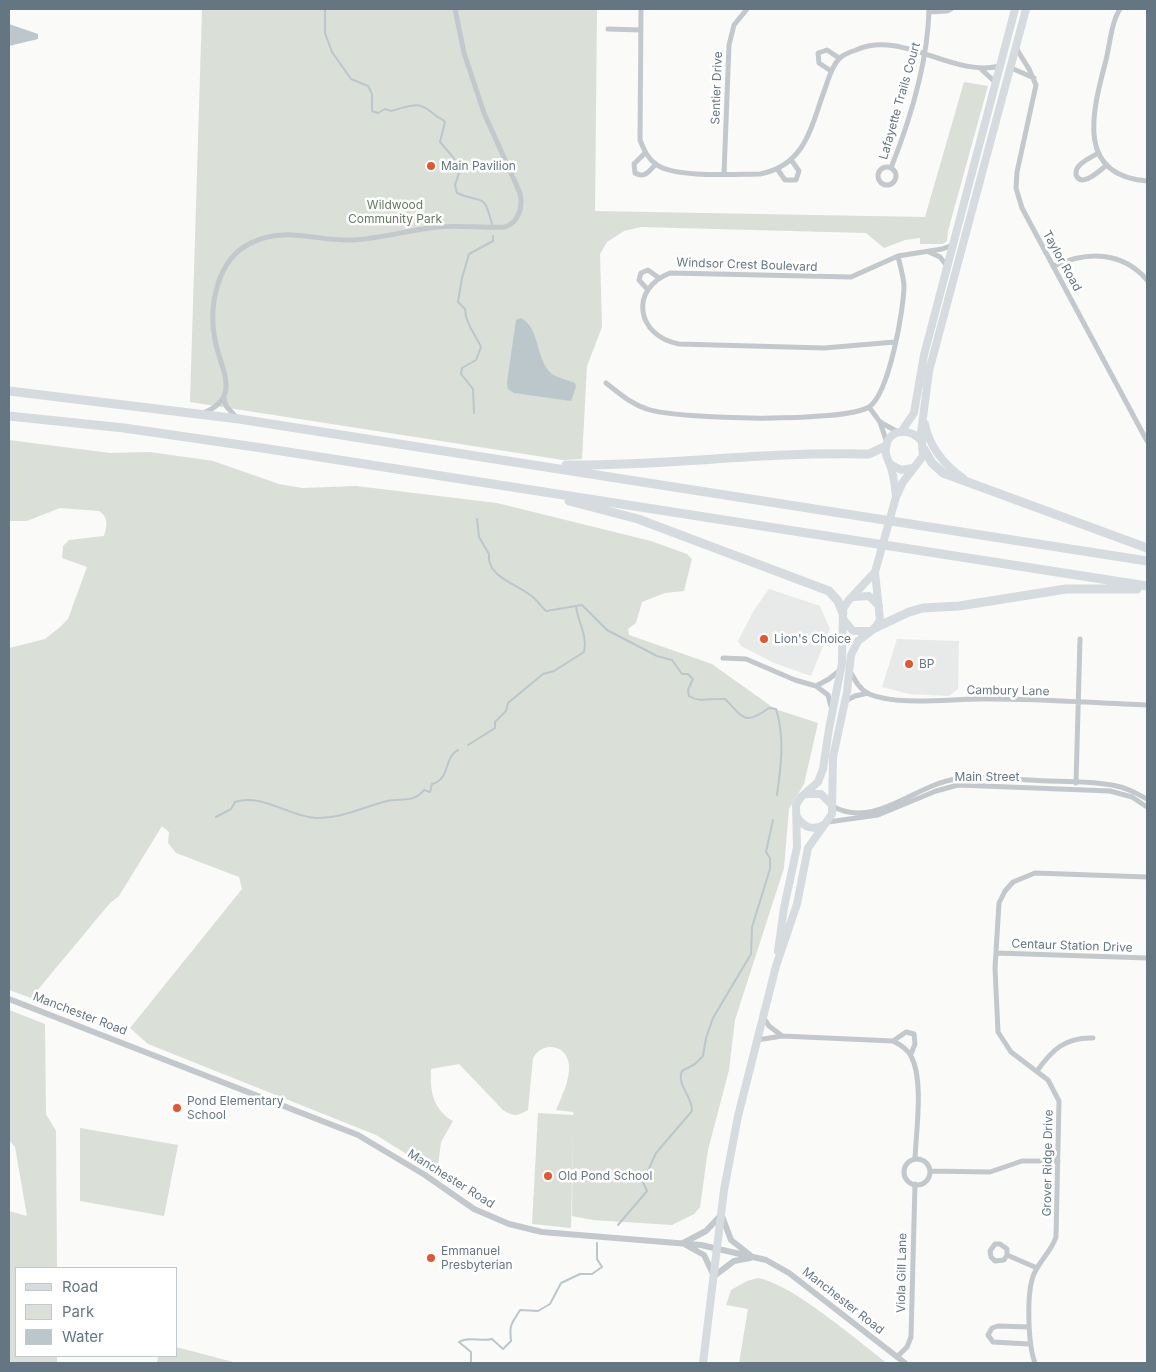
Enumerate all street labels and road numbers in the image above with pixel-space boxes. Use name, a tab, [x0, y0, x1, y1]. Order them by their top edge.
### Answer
street label: Lafayette Trails Court	[876, 41, 924, 161]
street label: Sentier Drive	[709, 51, 725, 125]
street label: Taylor Road	[1039, 228, 1085, 294]
street label: Windsor Crest Boulevard	[676, 255, 818, 275]
street label: Cambury Lane	[966, 683, 1050, 699]
street label: Main Street	[955, 770, 1019, 784]
street label: Centaur Station Drive	[1011, 937, 1133, 955]
street label: Manchester Road	[31, 989, 129, 1039]
street label: Grover Ridge Drive	[1040, 1109, 1056, 1217]
street label: Manchester Road	[405, 1147, 497, 1211]
street label: Viola Gill Lane	[894, 1233, 910, 1313]
street label: Manchester Road	[799, 1265, 887, 1337]

